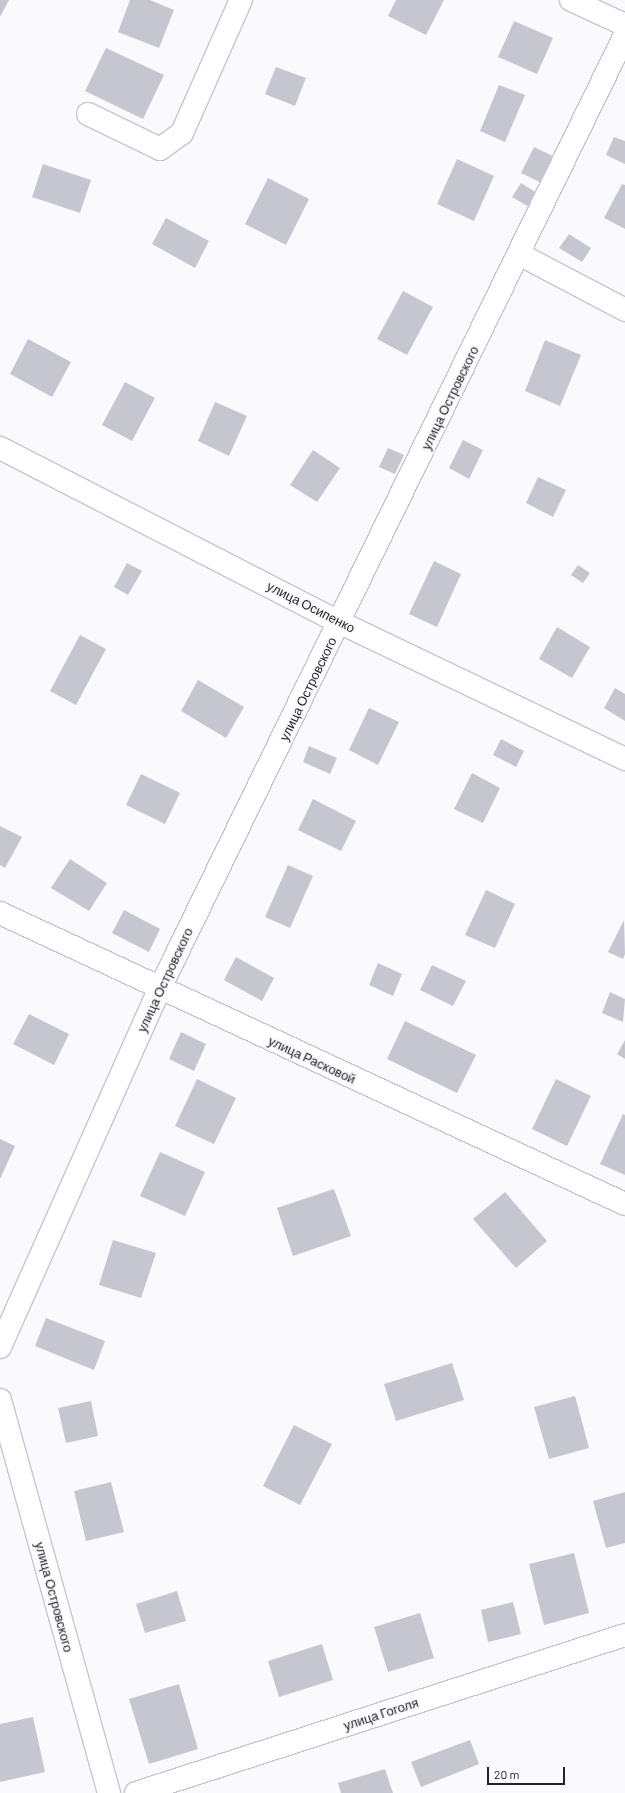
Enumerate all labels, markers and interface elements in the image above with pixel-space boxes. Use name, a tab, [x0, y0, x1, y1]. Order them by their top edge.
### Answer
street label: улица Островского	[418, 344, 482, 452]
street label: улица Осипенко	[264, 578, 358, 636]
street label: улица Островского	[276, 635, 340, 743]
street label: улица Островского	[134, 925, 196, 1035]
street label: улица Расковой	[266, 1033, 358, 1087]
street label: улица Островского	[32, 1540, 76, 1654]
street label: улица Гоголя	[342, 1695, 420, 1733]
scale bar	[489, 1759, 567, 1785]
text: 20 m	[494, 1767, 520, 1781]

